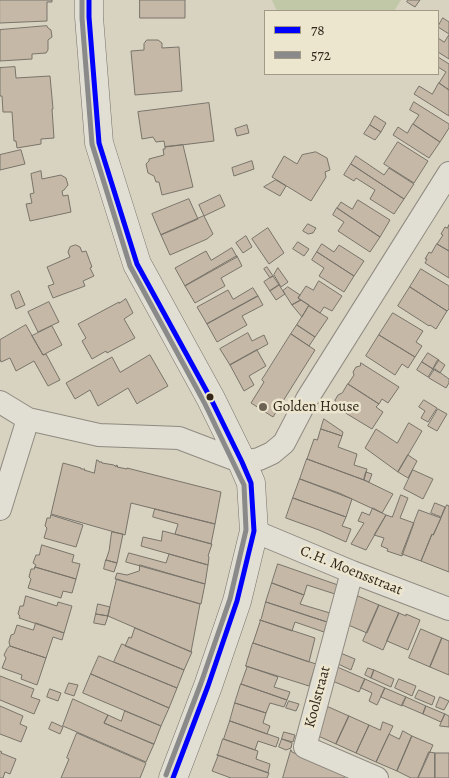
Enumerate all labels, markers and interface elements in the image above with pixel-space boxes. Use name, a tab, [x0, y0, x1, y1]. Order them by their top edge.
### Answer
legend	[264, 10, 439, 75]
text: 78	[311, 20, 325, 40]
text: 572	[311, 45, 331, 65]
unlabelled marker	[205, 392, 215, 402]
place label: Golden House	[273, 398, 359, 416]
marker: Golden House	[257, 401, 269, 413]
street label: C.H. Moensstraat	[297, 542, 405, 600]
street label: Koolstraat	[301, 664, 335, 730]

